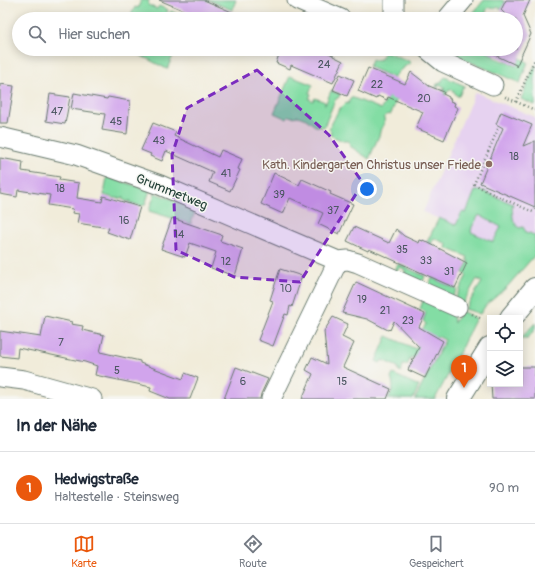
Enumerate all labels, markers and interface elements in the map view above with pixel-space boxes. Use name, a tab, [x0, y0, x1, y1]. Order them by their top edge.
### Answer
search box	[12, 12, 523, 56]
icon: search	[26, 23, 48, 45]
text: Hier suchen	[58, 25, 130, 44]
house number: 24	[318, 58, 331, 71]
house number: 22	[371, 78, 383, 91]
house number: 20	[417, 92, 431, 105]
house number: 47	[51, 105, 63, 118]
house number: 45	[110, 115, 122, 128]
house number: 43	[153, 134, 165, 147]
house number: 18	[509, 150, 519, 163]
place label: Kath. Kindergarten Christus unser Friede	[262, 157, 482, 173]
marker: Kath. Kindergarten Christus unser Friede	[484, 159, 494, 169]
house number: 41	[221, 167, 231, 180]
street label: Grummetweg	[133, 170, 210, 214]
your location	[357, 179, 377, 199]
house number: 18	[55, 182, 65, 195]
house number: 39	[273, 188, 285, 201]
house number: 37	[327, 204, 339, 217]
house number: 16	[119, 214, 129, 227]
house number: 14	[174, 228, 185, 241]
house number: 35	[396, 243, 408, 256]
house number: 33	[420, 254, 432, 267]
house number: 12	[221, 255, 231, 268]
house number: 31	[444, 265, 454, 278]
house number: 10	[280, 282, 292, 295]
house number: 19	[357, 293, 367, 306]
house number: 21	[380, 304, 390, 317]
house number: 23	[402, 314, 414, 327]
map controls	[487, 315, 523, 387]
button: locate	[487, 315, 523, 351]
house number: 7	[58, 336, 64, 349]
button: layers	[487, 351, 523, 387]
pin: 1	[451, 355, 477, 388]
house number: 5	[114, 364, 120, 377]
house number: 6	[240, 375, 246, 388]
house number: 15	[337, 375, 347, 388]
text: In der Nähe	[16, 415, 97, 436]
text: Hedwigstraße	[54, 470, 139, 489]
text: 1	[26, 480, 32, 496]
text: 90 m	[489, 480, 519, 496]
text: Haltestelle · Steinsweg	[54, 489, 179, 505]
tab: Karte	[71, 533, 97, 570]
tab: Route	[239, 533, 267, 570]
tab: Gespeichert	[409, 533, 464, 570]

